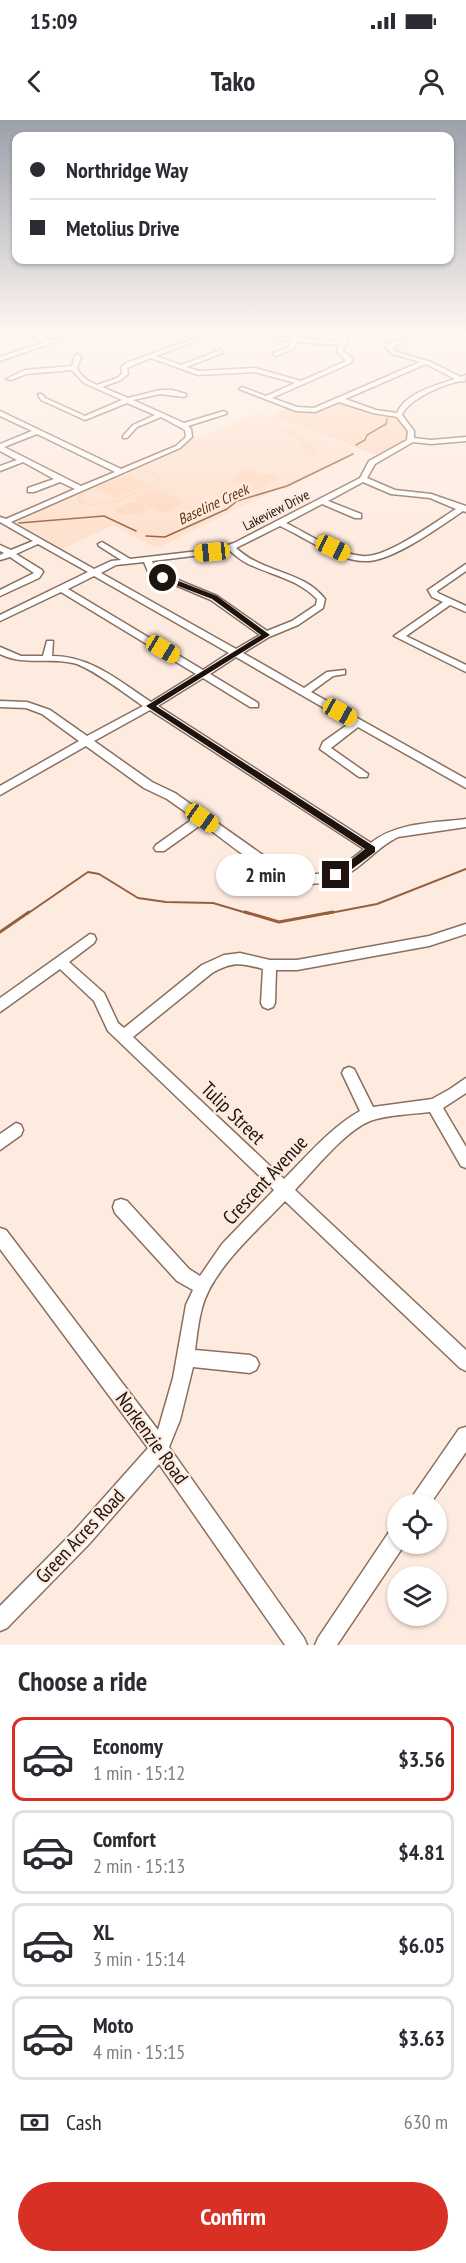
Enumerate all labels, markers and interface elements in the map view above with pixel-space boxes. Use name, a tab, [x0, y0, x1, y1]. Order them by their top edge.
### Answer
text: 15:09	[30, 7, 78, 35]
text: Tako	[211, 64, 255, 98]
icon: back	[18, 65, 51, 98]
icon: person	[415, 65, 448, 98]
text: Northridge Way	[66, 156, 188, 184]
text: Metolius Drive	[66, 214, 180, 242]
water label: Baseline Creek	[175, 478, 253, 529]
street label: Lakeview Drive	[240, 485, 313, 534]
car	[313, 532, 353, 564]
car	[193, 541, 231, 563]
route start	[149, 564, 176, 591]
car	[143, 632, 183, 666]
car	[320, 695, 360, 729]
car	[182, 800, 222, 836]
callout: 2 min	[216, 854, 315, 896]
route end	[322, 861, 349, 888]
text: 2 min	[245, 862, 286, 888]
street label: Tulip Street	[195, 1076, 271, 1150]
street label: Crescent Avenue	[217, 1130, 313, 1230]
street label: Norkenzie Road	[110, 1387, 194, 1489]
street label: Green Acres Road	[30, 1483, 130, 1589]
map controls	[387, 1494, 447, 1626]
button: locate	[387, 1494, 447, 1554]
button: layers	[387, 1566, 447, 1626]
text: Choose a ride	[18, 1664, 147, 1698]
icon: car	[21, 1732, 75, 1786]
text: Economy	[93, 1732, 163, 1760]
text: $3.56	[398, 1745, 445, 1773]
text: 1 min · 15:12	[93, 1760, 185, 1786]
icon: car	[21, 1825, 75, 1879]
text: Comfort	[93, 1825, 156, 1853]
text: $4.81	[398, 1838, 445, 1866]
text: 2 min · 15:13	[93, 1853, 185, 1879]
icon: car	[21, 1918, 75, 1972]
text: XL	[93, 1918, 114, 1946]
text: $6.05	[398, 1931, 445, 1959]
text: 3 min · 15:14	[93, 1946, 185, 1972]
icon: car	[21, 2011, 75, 2065]
text: Moto	[93, 2011, 134, 2039]
text: $3.63	[398, 2024, 445, 2052]
text: 4 min · 15:15	[93, 2039, 185, 2065]
icon: cash	[18, 2106, 51, 2139]
text: Cash	[66, 2108, 102, 2136]
text: 630 m	[404, 2109, 448, 2135]
button: Confirm	[18, 2182, 448, 2251]

